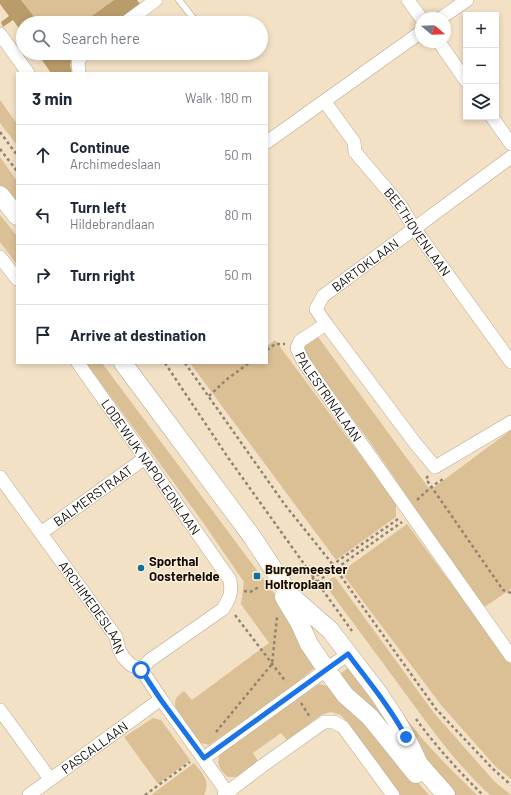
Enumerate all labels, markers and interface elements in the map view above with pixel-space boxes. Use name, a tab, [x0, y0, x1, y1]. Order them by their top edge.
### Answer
north arrow	[415, 12, 451, 48]
map controls	[463, 12, 499, 120]
button: +	[463, 12, 499, 48]
search box	[16, 16, 268, 60]
icon: search	[30, 27, 52, 49]
text: Search here	[62, 29, 140, 47]
button: −	[463, 48, 499, 84]
button: layers	[463, 84, 499, 120]
text: 3 min	[32, 88, 72, 108]
text: Walk · 180 m	[185, 90, 252, 106]
text: Continue	[70, 138, 130, 156]
icon: ahead	[32, 144, 54, 166]
text: 50 m	[225, 147, 252, 163]
text: Archimedeslaan	[70, 156, 161, 172]
street label: BEETHOVENLAAN	[381, 184, 454, 279]
text: Turn left	[70, 198, 126, 216]
icon: left	[32, 204, 54, 226]
text: 80 m	[225, 207, 252, 223]
text: Hildebrandlaan	[70, 216, 155, 232]
street label: BARTOKLAAN	[328, 235, 402, 295]
icon: right	[32, 264, 54, 286]
text: Turn right	[70, 266, 135, 284]
text: 50 m	[225, 267, 252, 283]
icon: arrive	[32, 324, 54, 346]
text: Arrive at destination	[70, 326, 206, 344]
street label: PALESTRINALAAN	[292, 349, 365, 445]
street label: LODEWIJK NAPOLEONLAAN	[98, 396, 204, 538]
street label: BALMERSTRAAT	[50, 462, 136, 529]
place label: Sporthal Oosterheide	[149, 553, 220, 584]
street label: ARCHIMEDESLAAN	[56, 558, 128, 657]
place label: Burgemeester Holtroplaan	[265, 561, 347, 592]
marker: Sporthal Oosterheide	[136, 563, 146, 573]
marker: Burgemeester Holtroplaan	[252, 571, 262, 581]
route start	[132, 661, 150, 679]
street label: PASCALLAAN	[58, 718, 131, 777]
route end	[397, 728, 415, 746]

